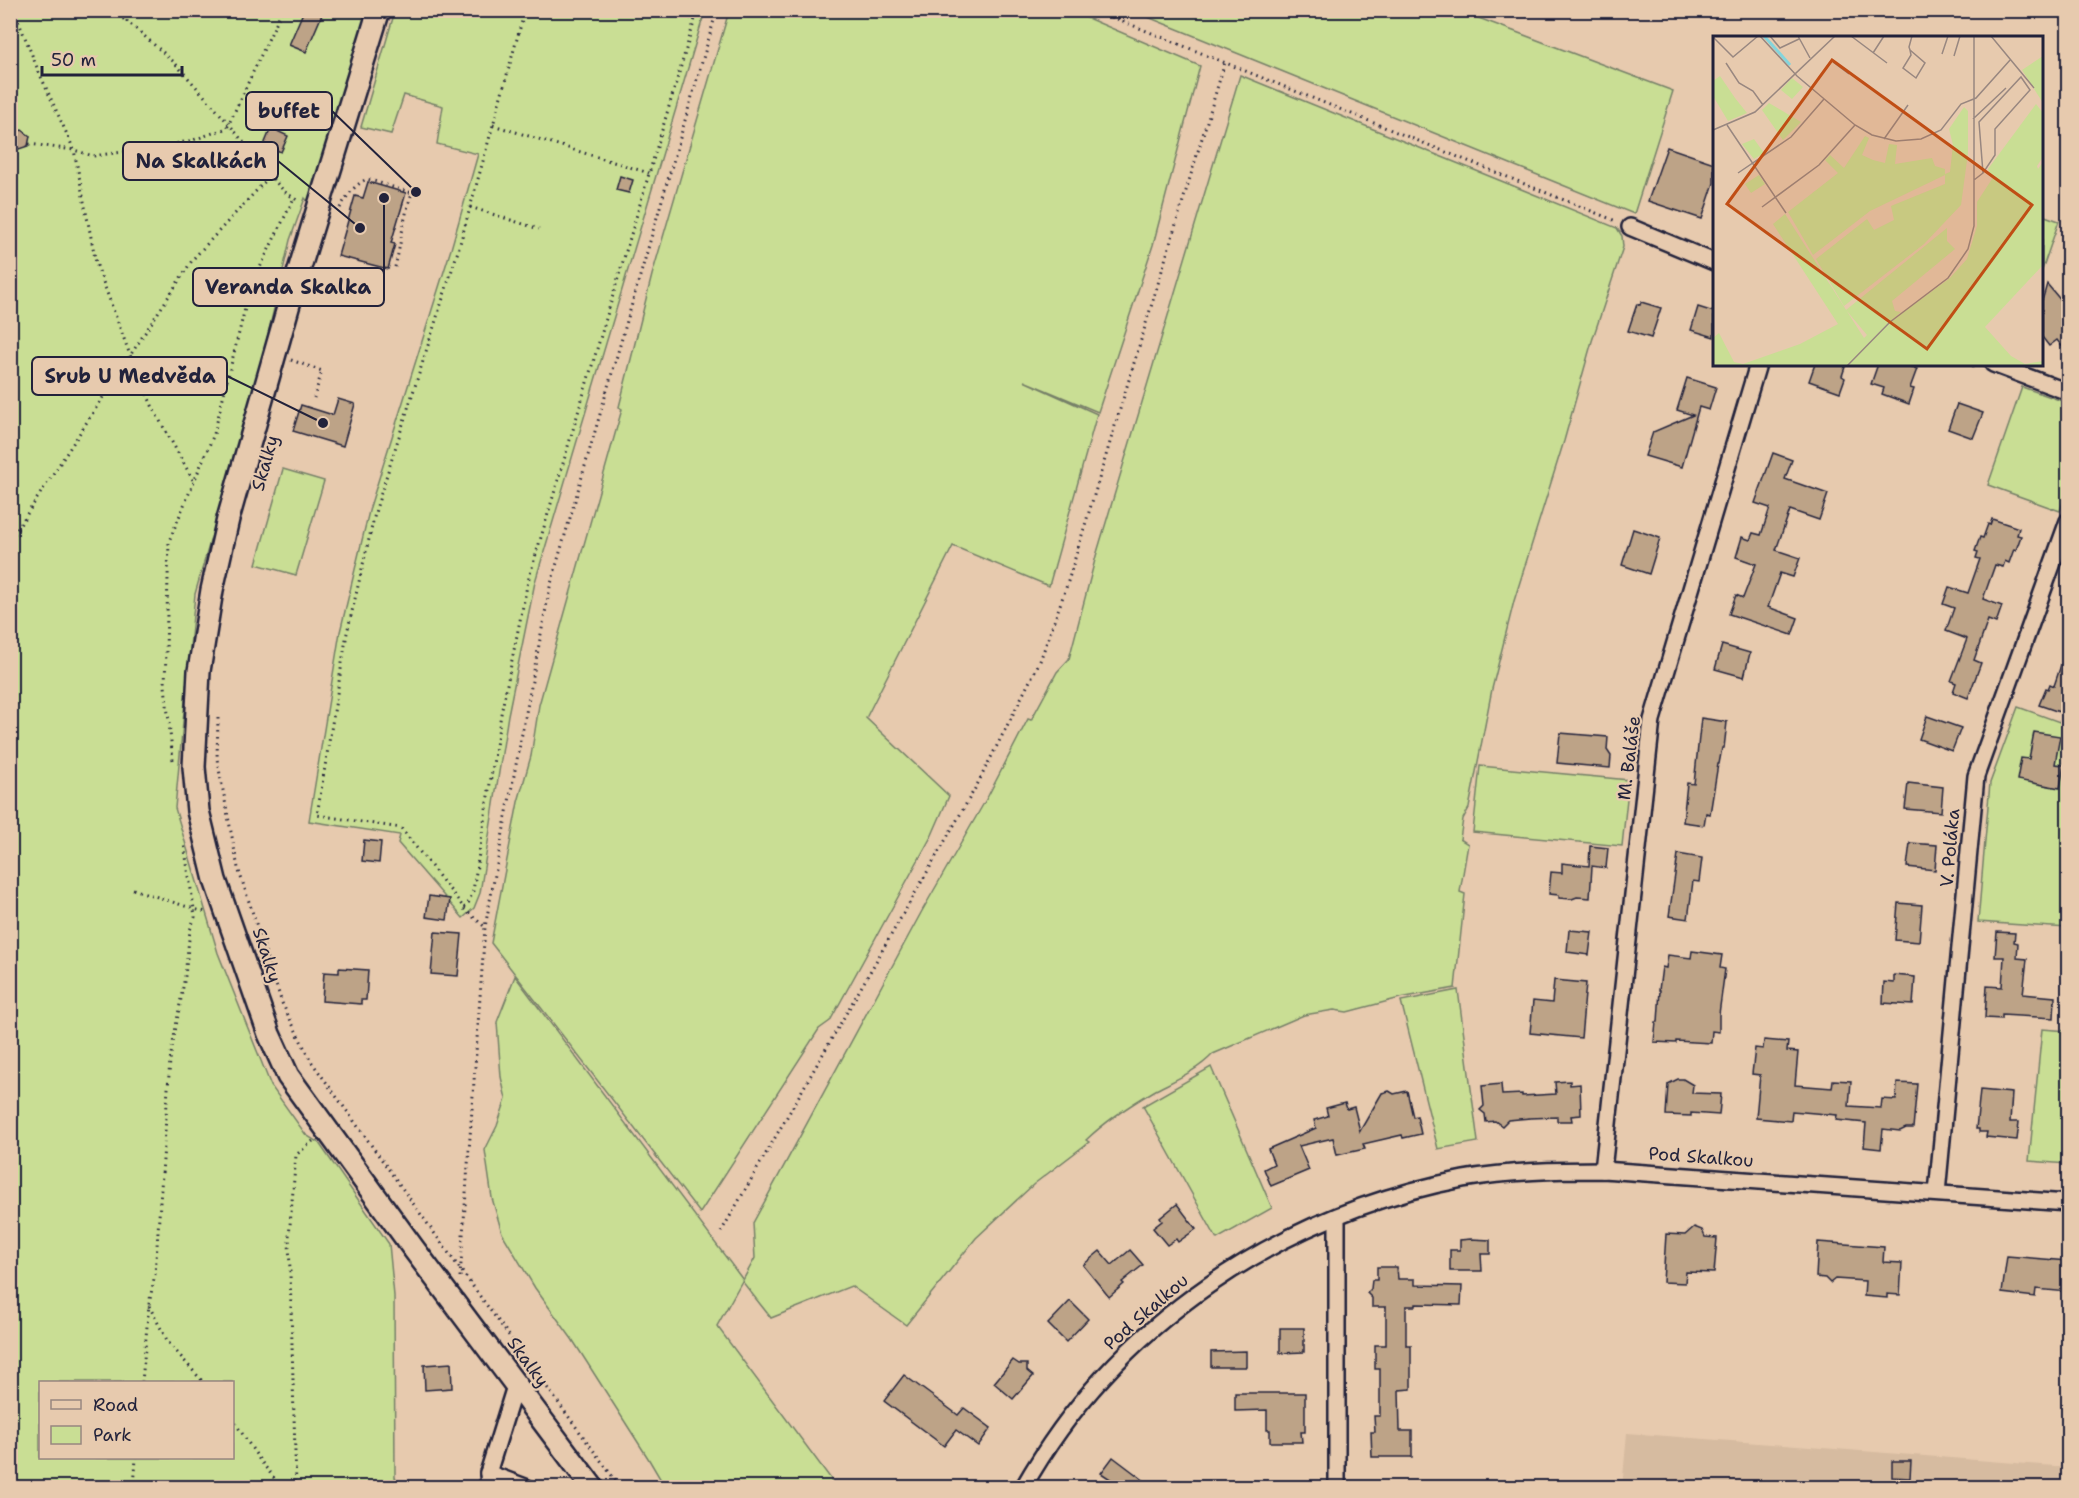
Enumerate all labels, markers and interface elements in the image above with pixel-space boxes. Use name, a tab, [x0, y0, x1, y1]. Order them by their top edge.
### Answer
inset map	[1713, 36, 2043, 366]
scale bar	[42, 39, 182, 77]
text: 50 m	[51, 48, 96, 72]
callout: buffet	[246, 92, 332, 130]
text: buffet	[258, 98, 320, 124]
callout: Na Skalkách	[123, 142, 278, 180]
text: Na Skalkách	[135, 148, 267, 174]
callout: Veranda Skalka	[193, 268, 384, 306]
text: Veranda Skalka	[205, 274, 372, 300]
callout: Srub U Medvěda	[32, 357, 227, 395]
text: Srub U Medvěda	[44, 363, 216, 389]
street label: Skalky	[246, 432, 284, 494]
street label: M. Baláše	[1612, 714, 1646, 802]
street label: V. Poláka	[1935, 808, 1965, 888]
street label: Skalky	[247, 924, 287, 986]
street label: Pod Skalkou	[1648, 1141, 1754, 1173]
street label: Pod Skalkou	[1098, 1268, 1194, 1356]
street label: Skalky	[502, 1332, 554, 1392]
legend	[39, 1381, 234, 1459]
text: Road	[93, 1393, 138, 1417]
text: Park	[93, 1423, 132, 1447]

